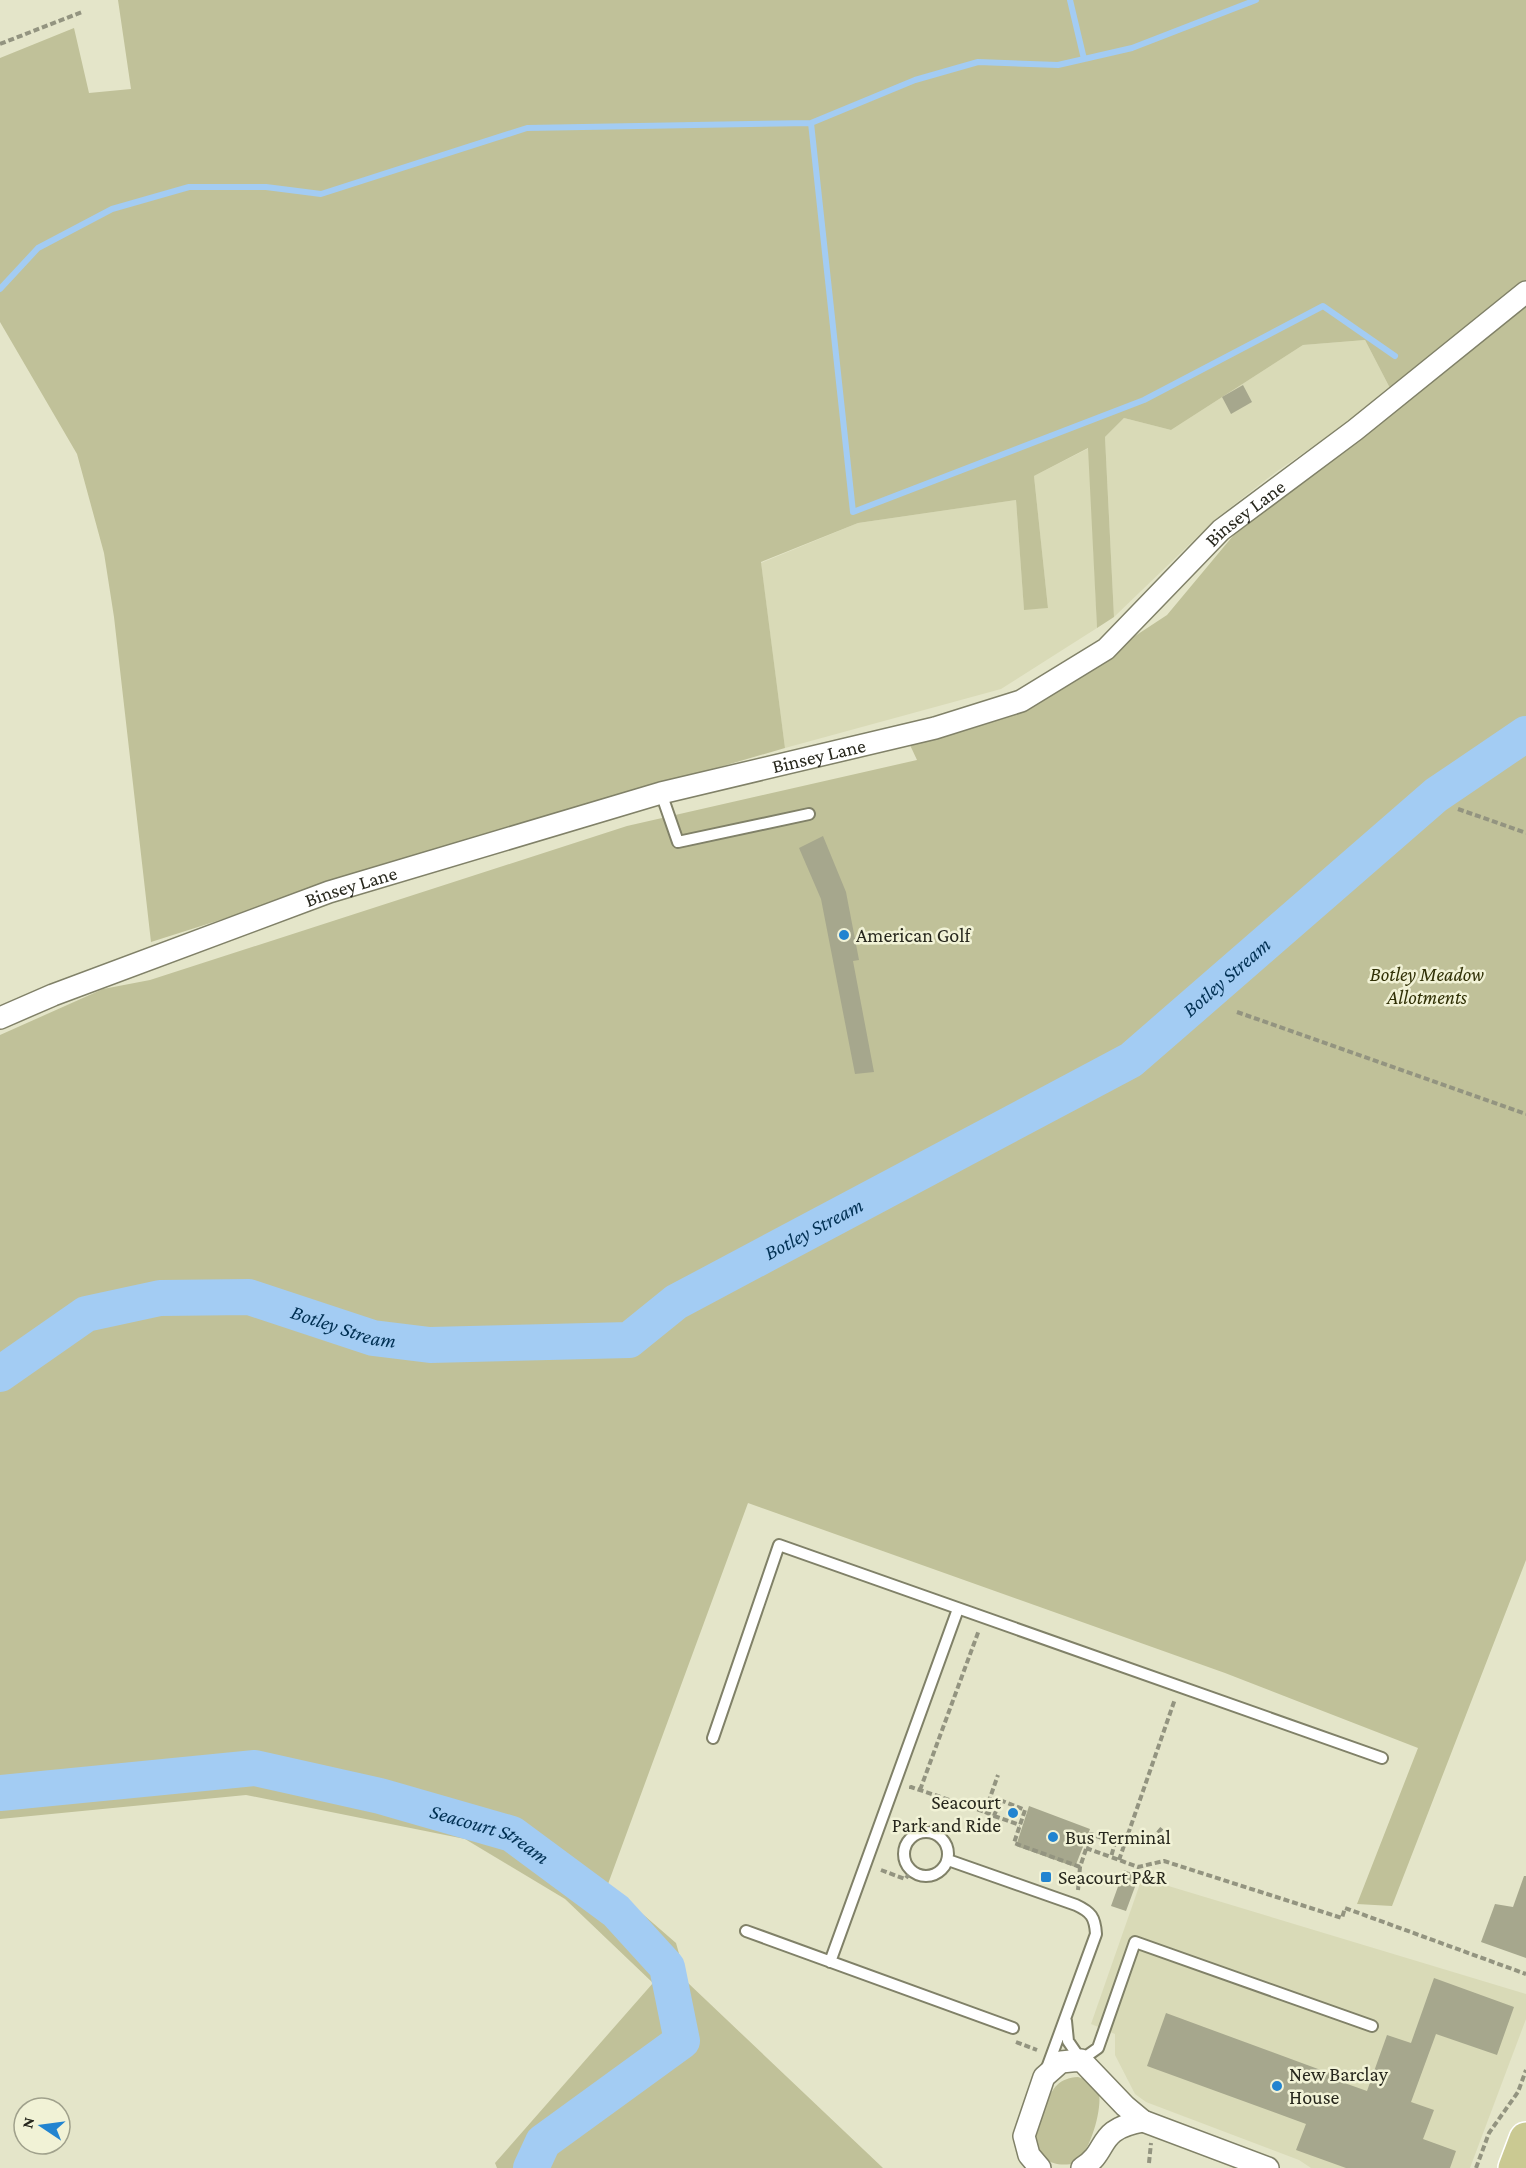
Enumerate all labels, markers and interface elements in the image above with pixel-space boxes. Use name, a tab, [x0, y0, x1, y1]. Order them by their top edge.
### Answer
street label: Binsey Lane	[1200, 475, 1289, 551]
street label: Binsey Lane	[770, 734, 868, 777]
street label: Binsey Lane	[302, 861, 400, 911]
place label: American Golf	[856, 924, 971, 946]
marker: American Golf	[837, 928, 851, 942]
water label: Botley Stream	[1178, 932, 1275, 1022]
park label: Botley Meadow Allotments	[1370, 963, 1484, 1008]
water label: Botley Stream	[760, 1193, 867, 1265]
water label: Botley Stream	[288, 1300, 397, 1353]
place label: Seacourt Park and Ride	[892, 1791, 1001, 1836]
water label: Seacourt Stream	[427, 1799, 554, 1869]
marker: Seacourt Park and Ride	[1006, 1806, 1020, 1820]
place label: Bus Terminal	[1065, 1826, 1171, 1848]
marker: Bus Terminal	[1046, 1830, 1060, 1844]
place label: Seacourt P&R	[1058, 1866, 1167, 1888]
marker: Seacourt P&R	[1039, 1870, 1053, 1884]
place label: New Barclay House	[1289, 2063, 1389, 2108]
marker: New Barclay House	[1270, 2079, 1284, 2093]
north arrow	[12, 2096, 72, 2156]
text: N	[18, 2115, 37, 2130]

